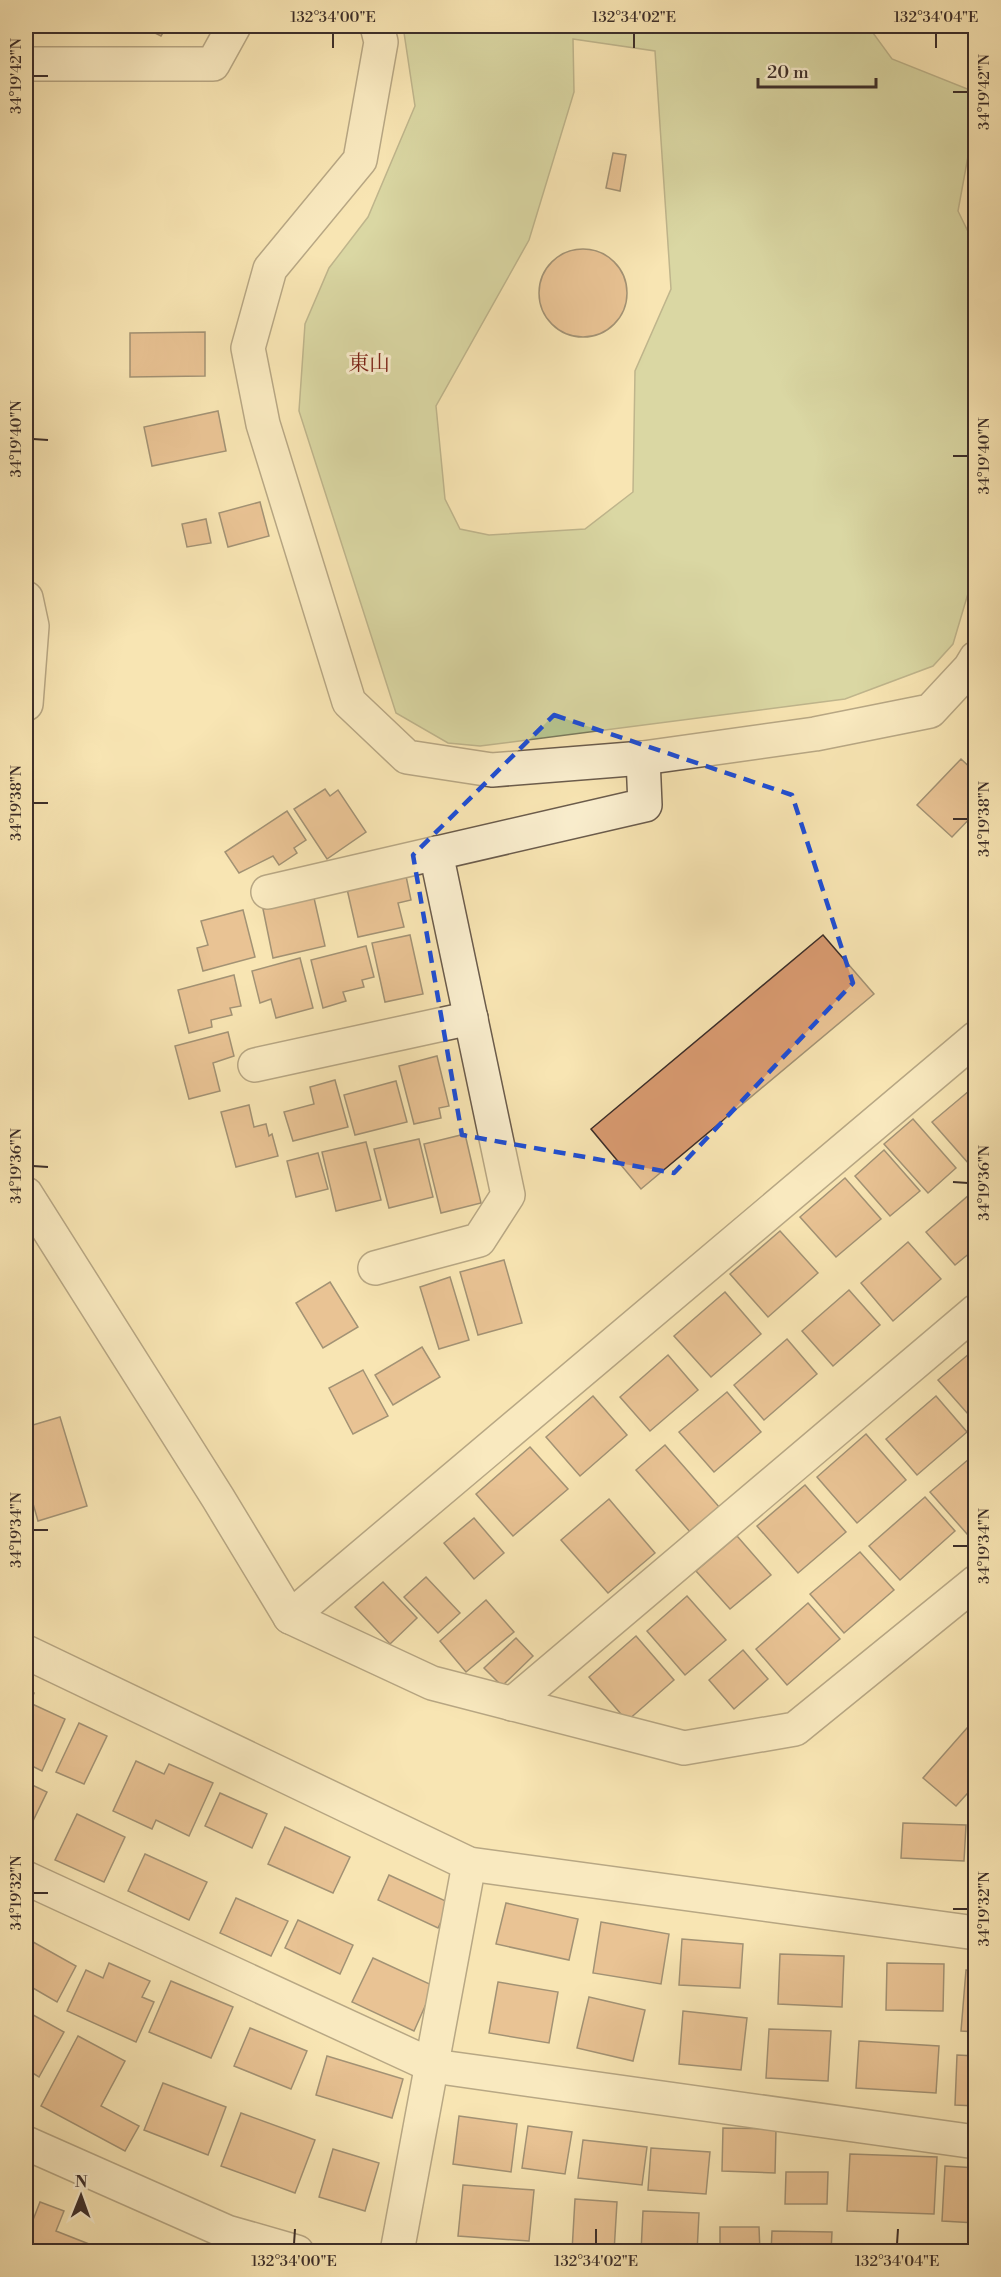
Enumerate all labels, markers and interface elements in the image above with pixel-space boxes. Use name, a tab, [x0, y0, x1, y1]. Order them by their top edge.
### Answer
text: 132°34'00"E	[290, 8, 376, 27]
text: 132°34'02"E	[592, 8, 676, 27]
text: 132°34'04"E	[894, 8, 978, 27]
text: 34°19'42"N	[7, 38, 26, 114]
scale bar	[758, 51, 876, 89]
text: 34°19'42"N	[975, 54, 994, 130]
text: 20 m	[767, 61, 809, 84]
district label: 東山	[348, 351, 390, 377]
text: 34°19'40"N	[7, 400, 26, 478]
text: 34°19'40"N	[975, 417, 994, 495]
text: 34°19'38"N	[7, 765, 26, 841]
text: 34°19'38"N	[975, 781, 994, 857]
text: 34°19'36"N	[7, 1128, 26, 1204]
text: 34°19'36"N	[975, 1145, 994, 1221]
text: 34°19'34"N	[7, 1492, 26, 1568]
text: 34°19'34"N	[975, 1508, 994, 1584]
text: 34°19'32"N	[7, 1855, 26, 1931]
text: 34°19'32"N	[975, 1871, 994, 1947]
north arrow	[51, 2166, 111, 2226]
text: N	[75, 2172, 88, 2192]
text: 132°34'00"E	[251, 2252, 337, 2271]
text: 132°34'02"E	[554, 2252, 638, 2271]
text: 132°34'04"E	[855, 2252, 939, 2271]

